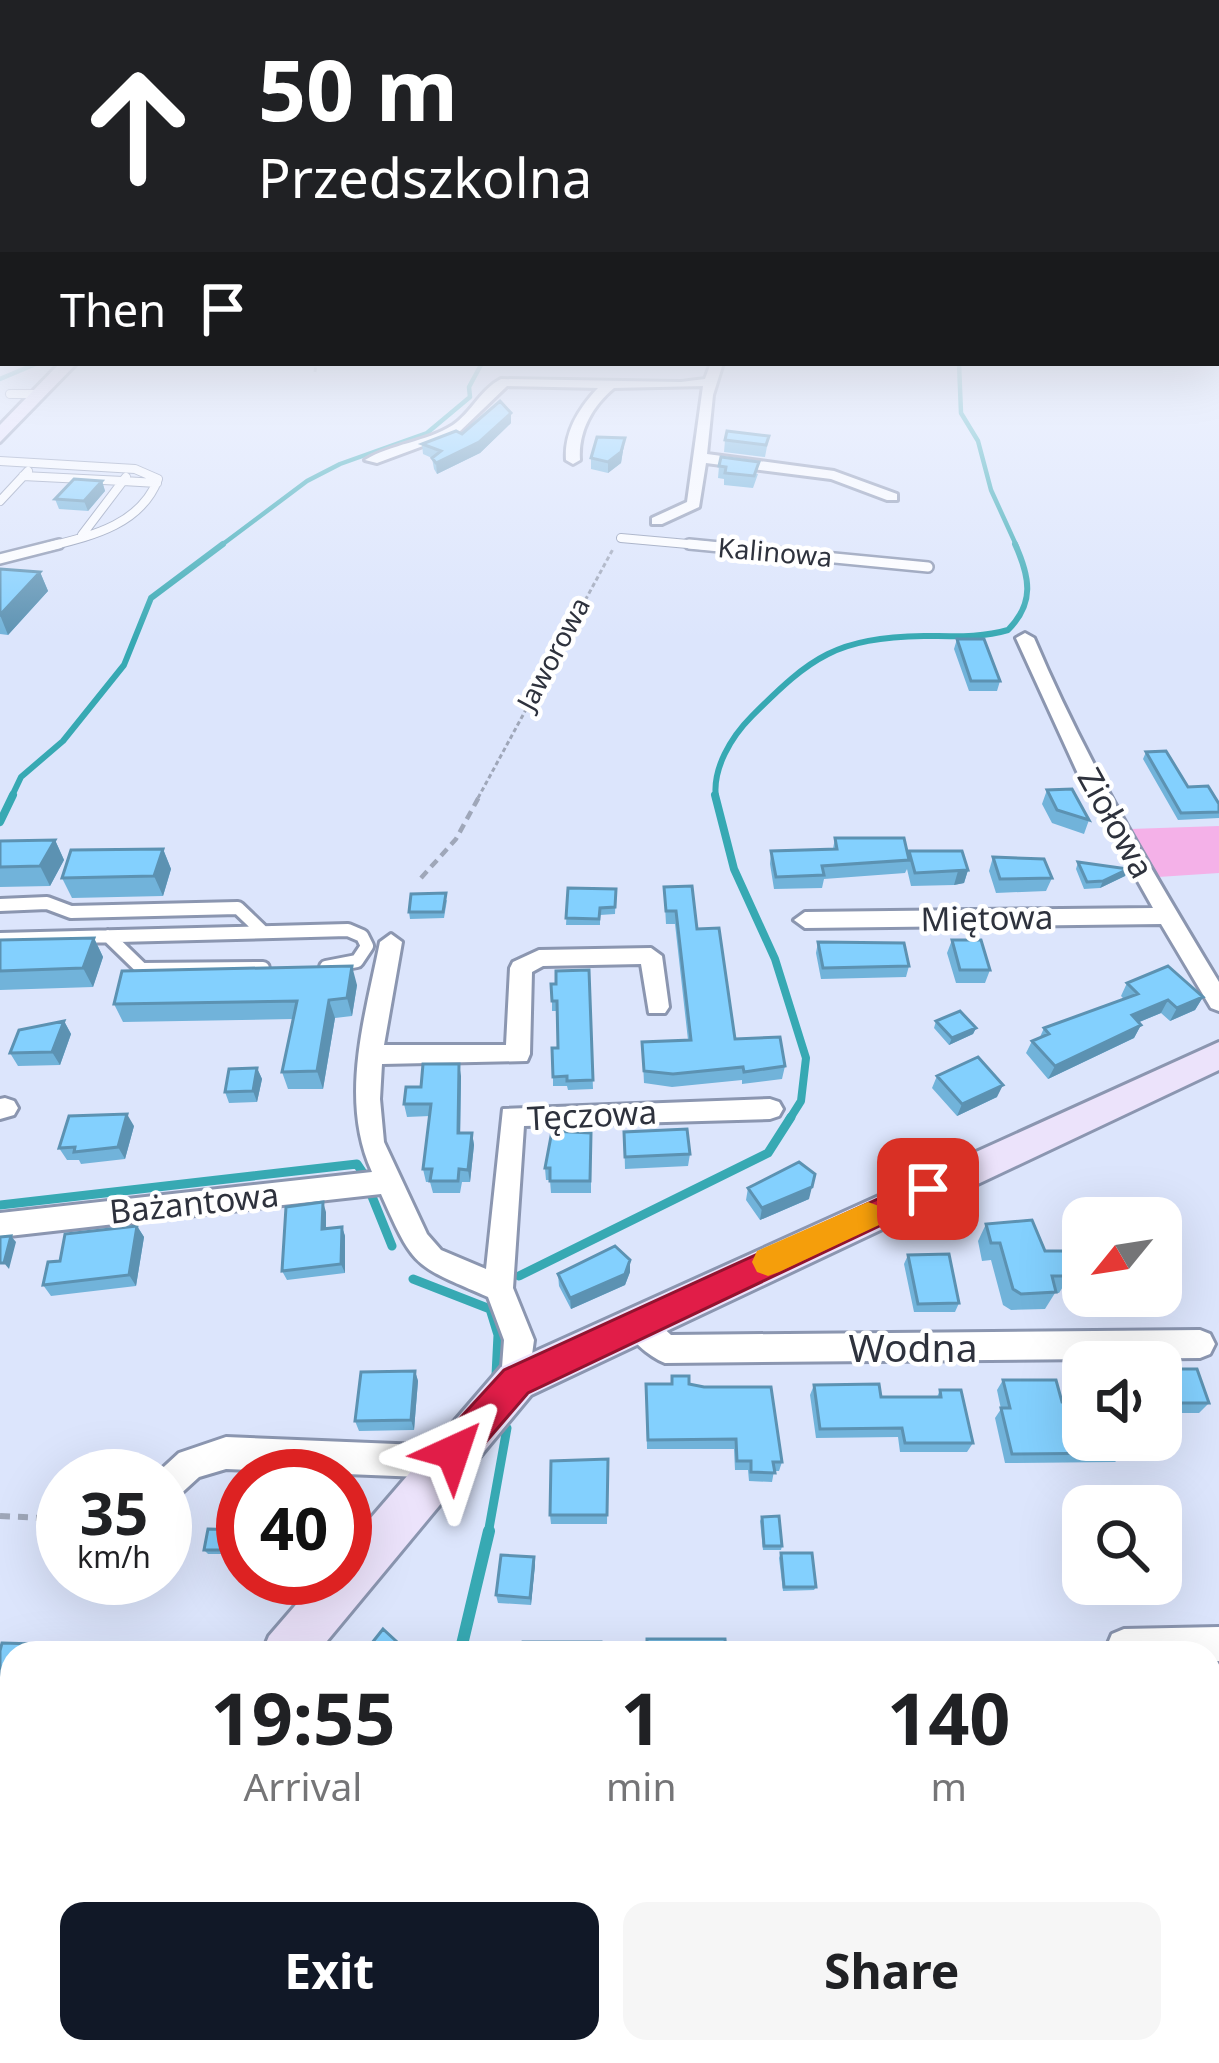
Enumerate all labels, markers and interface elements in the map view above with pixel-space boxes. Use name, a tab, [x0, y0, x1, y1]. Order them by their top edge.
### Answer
text: 50 m	[258, 31, 458, 146]
icon: ahead	[60, 48, 216, 204]
text: Przedszkolna	[258, 140, 592, 214]
icon: arrive	[190, 276, 256, 342]
text: Then	[60, 279, 166, 340]
street label: Kalinowa	[716, 528, 834, 575]
street label: Jaworowa	[506, 590, 598, 719]
street label: Ziołowa	[1068, 760, 1165, 886]
street label: Miętowa	[920, 894, 1054, 941]
street label: Tęczowa	[526, 1089, 658, 1140]
pin	[877, 1138, 979, 1240]
icon: arrive	[895, 1156, 961, 1222]
street label: Bażantowa	[107, 1171, 281, 1234]
north arrow	[1062, 1197, 1182, 1317]
map controls	[1062, 1197, 1182, 1605]
street label: Wodna	[848, 1320, 978, 1373]
button: sound	[1062, 1341, 1182, 1461]
position arrow	[390, 1389, 516, 1515]
speed limit sign: 40	[216, 1449, 372, 1605]
text: 35	[80, 1471, 148, 1553]
button: search	[1062, 1485, 1182, 1605]
text: km/h	[77, 1536, 151, 1577]
text: 19:55	[210, 1668, 395, 1766]
text: 1	[621, 1668, 662, 1766]
text: 140	[887, 1668, 1011, 1766]
text: Arrival	[243, 1759, 362, 1812]
text: min	[606, 1759, 677, 1812]
text: m	[931, 1759, 967, 1812]
button: Exit	[60, 1902, 599, 2040]
button: Share	[623, 1902, 1161, 2040]

